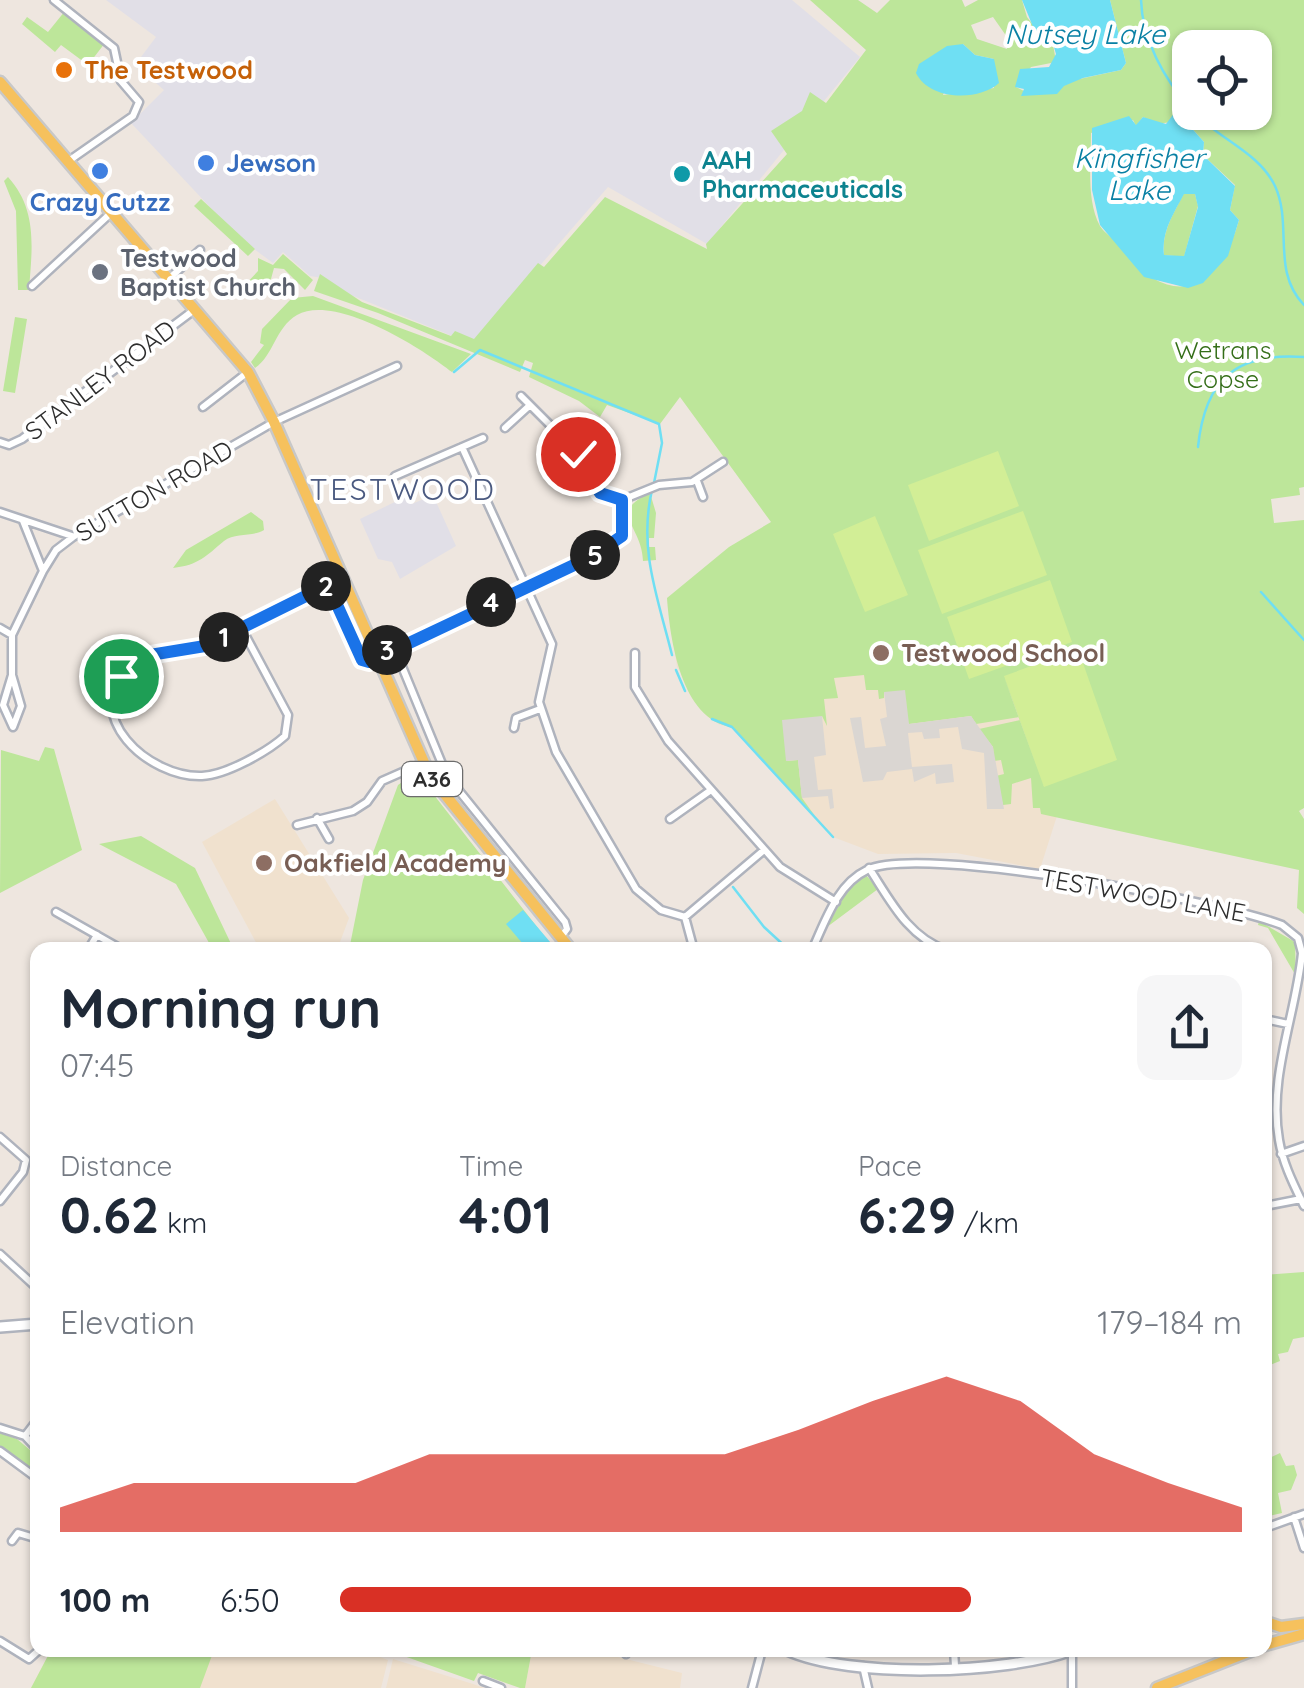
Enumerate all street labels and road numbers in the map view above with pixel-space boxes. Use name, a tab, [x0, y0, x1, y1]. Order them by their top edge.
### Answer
street label: STANLEY ROAD	[18, 313, 181, 446]
street label: SUTTON ROAD	[70, 433, 238, 548]
road number: A36	[402, 762, 462, 796]
street label: TESTWOOD LANE	[1038, 861, 1248, 928]

